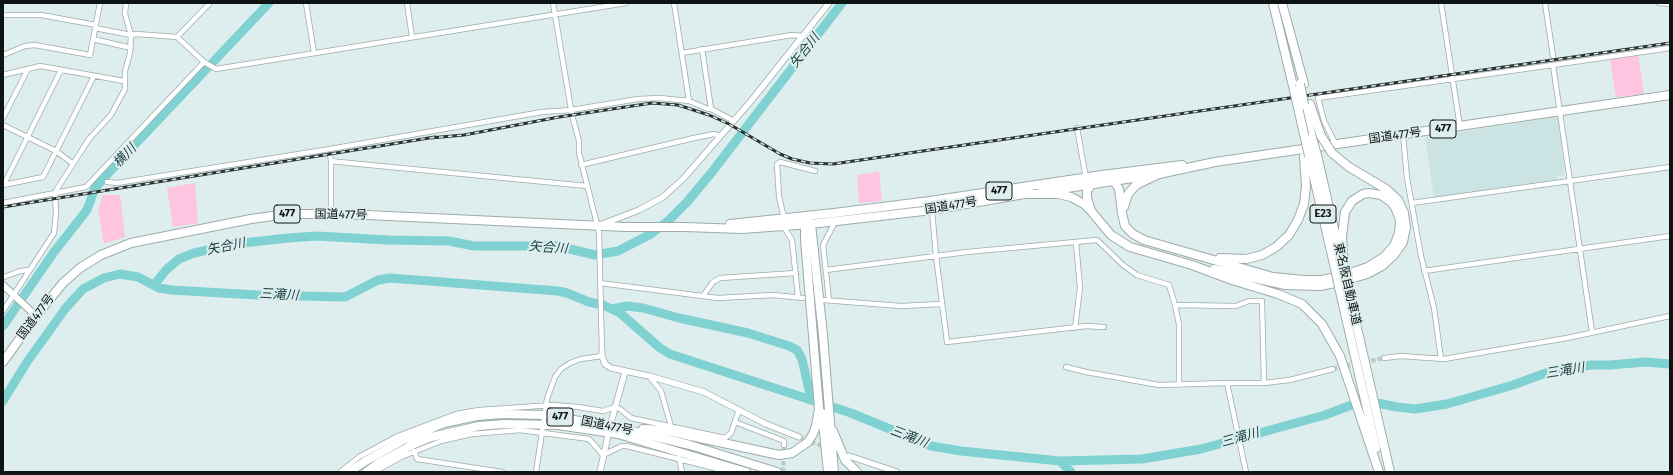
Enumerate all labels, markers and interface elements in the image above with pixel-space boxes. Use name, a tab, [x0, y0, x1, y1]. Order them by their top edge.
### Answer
water label: 矢合川	[787, 31, 823, 71]
road number: 477	[1430, 120, 1456, 138]
street label: 国道477号	[1368, 125, 1422, 147]
water label: 横川	[110, 141, 140, 171]
road number: 477	[986, 182, 1012, 200]
street label: 国道477号	[924, 195, 978, 217]
road number: 477	[274, 205, 300, 223]
road number: E23	[1310, 205, 1336, 223]
street label: 国道477号	[315, 207, 367, 223]
water label: 矢合川	[205, 236, 247, 258]
water label: 矢合川	[528, 239, 568, 257]
street label: 東名阪自動車道	[1331, 241, 1363, 327]
water label: 三滝川	[259, 286, 299, 304]
street label: 国道477号	[14, 292, 58, 342]
water label: 三滝川	[1545, 360, 1585, 382]
road number: 477	[547, 408, 573, 426]
street label: 国道477号	[580, 414, 634, 438]
water label: 三滝川	[888, 423, 930, 451]
water label: 三滝川	[1219, 425, 1261, 451]

